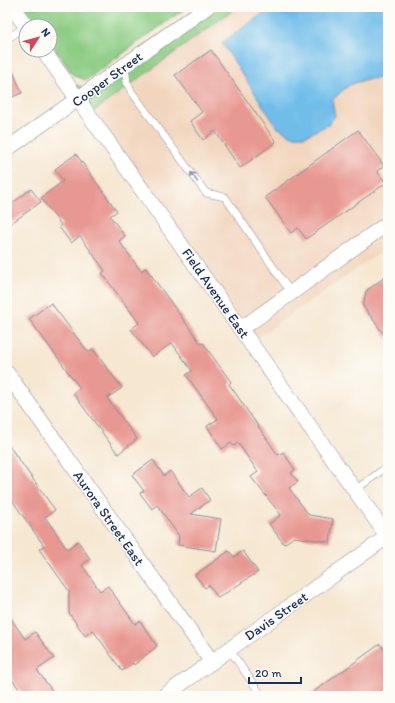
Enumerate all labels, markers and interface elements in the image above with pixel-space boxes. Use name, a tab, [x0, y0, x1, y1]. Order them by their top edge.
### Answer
north arrow	[18, 18, 58, 58]
text: N	[38, 26, 53, 39]
street label: Cooper Street	[69, 48, 146, 111]
one-way arrow	[190, 171, 198, 182]
street label: Field Avenue East	[178, 245, 253, 342]
street label: Aurora Street East	[70, 468, 148, 569]
street label: Davis Street	[241, 588, 311, 644]
scale bar	[249, 659, 301, 685]
text: 20 m	[255, 666, 282, 680]

